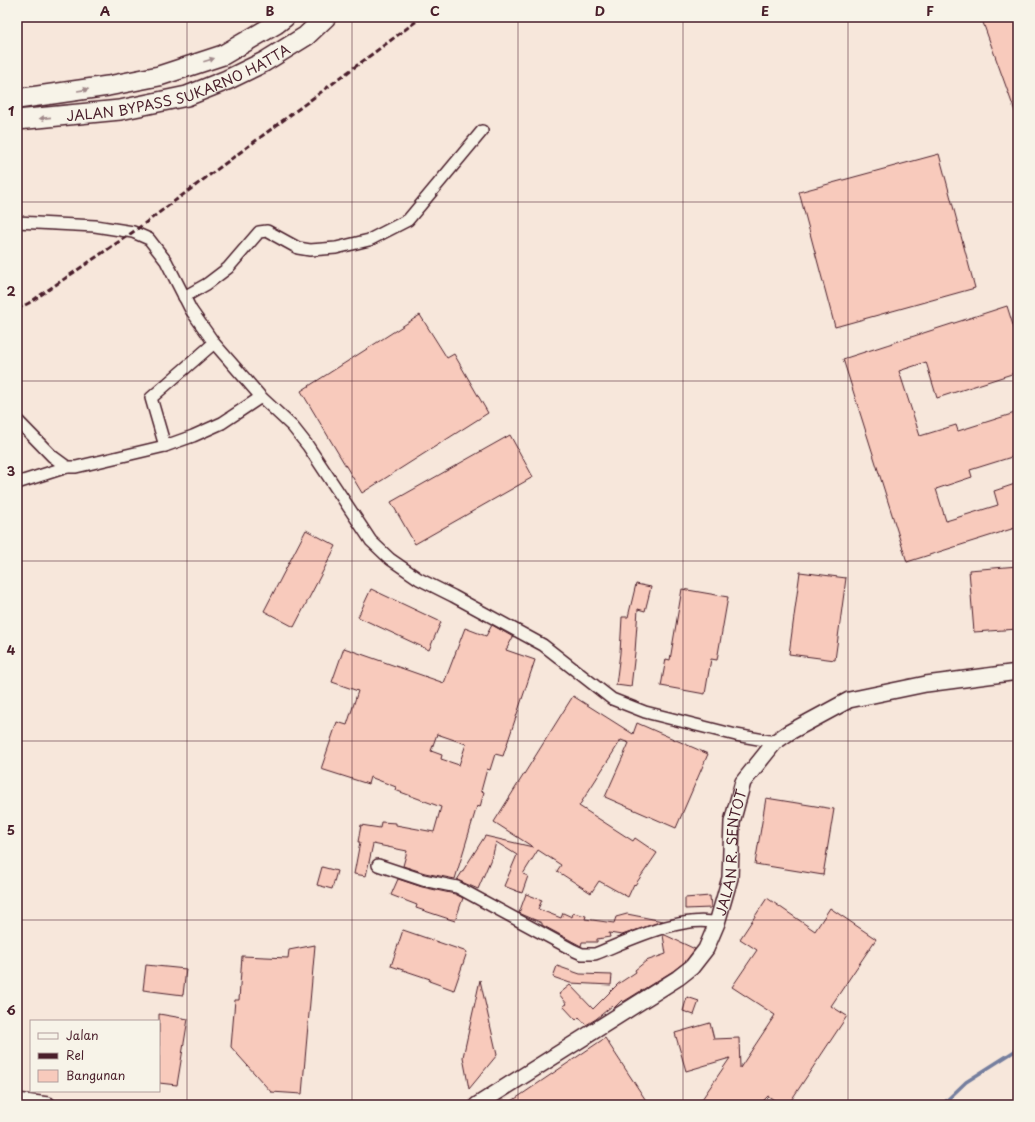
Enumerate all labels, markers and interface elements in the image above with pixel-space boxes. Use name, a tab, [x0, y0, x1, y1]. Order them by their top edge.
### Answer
text: A	[100, 1, 110, 20]
text: B	[266, 1, 275, 20]
text: C	[430, 1, 440, 20]
text: D	[595, 1, 605, 20]
text: E	[761, 1, 769, 20]
text: F	[926, 1, 934, 20]
street label: JALAN BYPASS SUKARNO HATTA	[65, 38, 294, 126]
one-way arrow	[204, 57, 216, 63]
one-way arrow	[77, 87, 89, 93]
text: 1	[8, 101, 14, 120]
one-way arrow	[39, 114, 51, 121]
text: 2	[6, 281, 16, 300]
text: 3	[7, 461, 16, 480]
text: 4	[7, 640, 16, 659]
street label: JALAN R. SENTOT	[709, 786, 751, 918]
text: 5	[7, 820, 15, 839]
text: 6	[6, 1000, 16, 1019]
legend	[30, 1020, 160, 1092]
text: Jalan	[66, 1026, 99, 1044]
text: Rel	[66, 1046, 84, 1064]
text: Bangunan	[66, 1066, 125, 1084]

